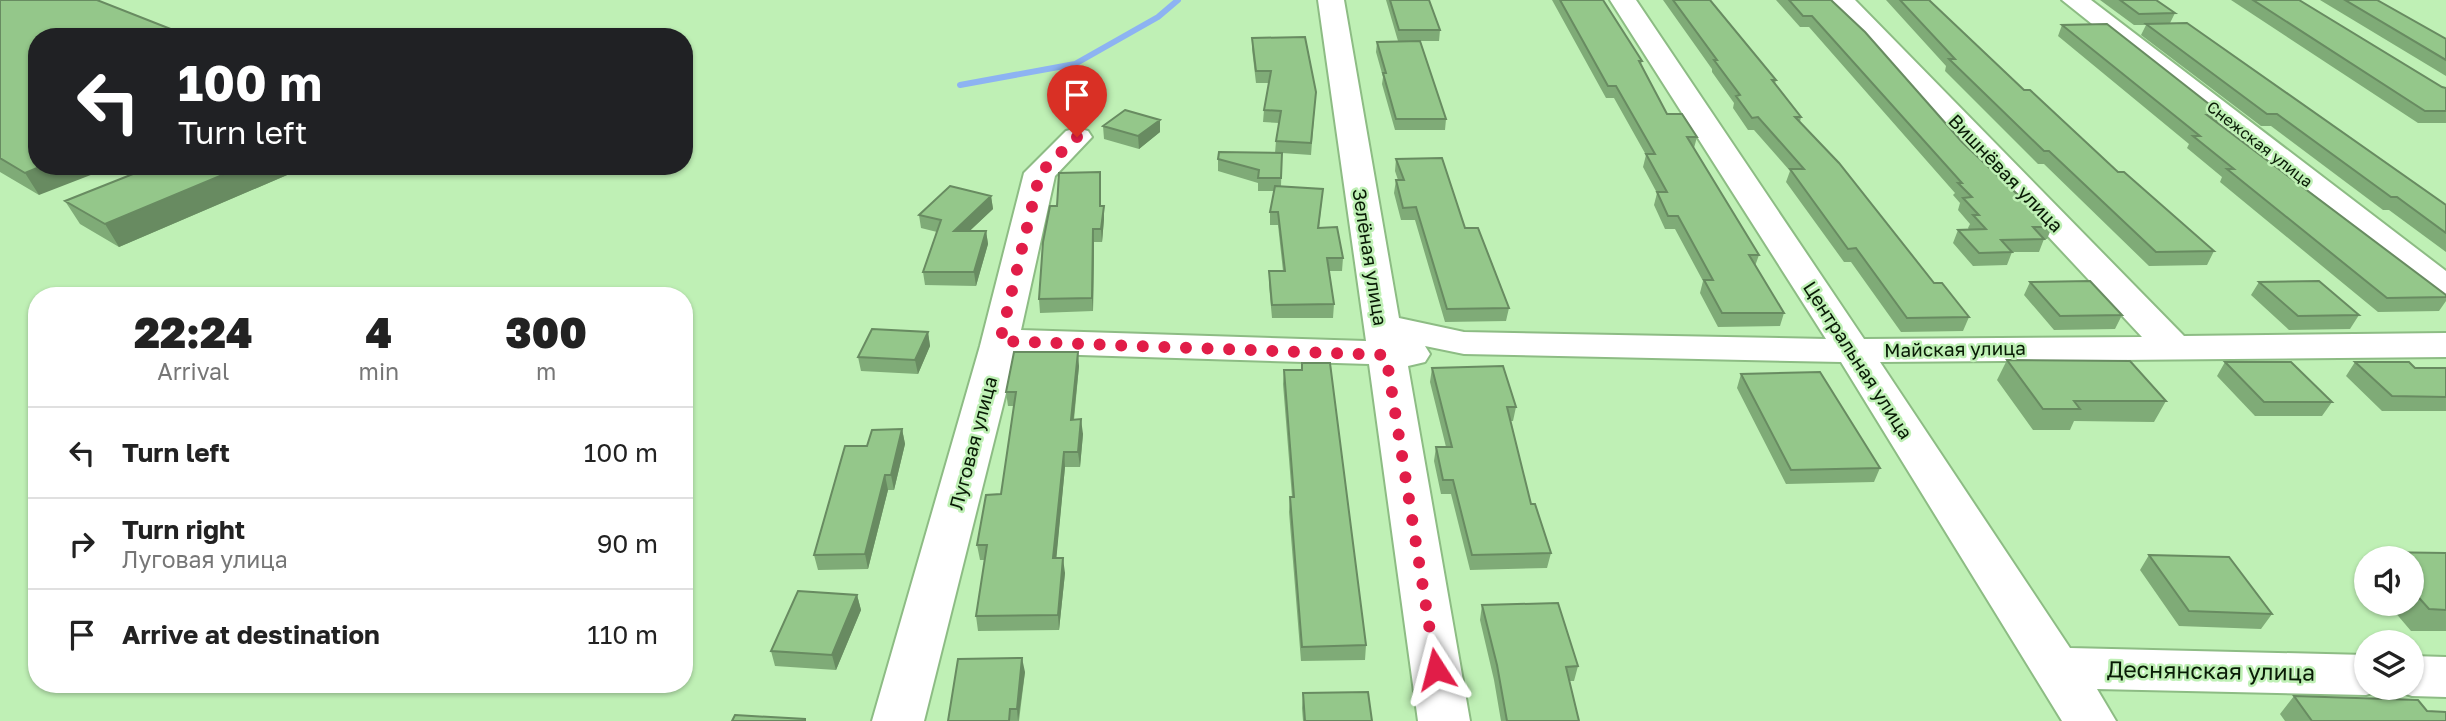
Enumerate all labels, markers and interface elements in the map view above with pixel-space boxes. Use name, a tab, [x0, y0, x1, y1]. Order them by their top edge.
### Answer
text: 100 m	[178, 53, 322, 112]
icon: left	[63, 56, 154, 147]
pin	[1047, 65, 1107, 137]
icon: arrive	[1058, 76, 1096, 114]
street label: Снежская улица	[2203, 96, 2317, 192]
street label: Вишнёвая улица	[1944, 109, 2068, 236]
text: Turn left	[178, 113, 307, 151]
street label: Зелёная улица	[1348, 187, 1393, 327]
street label: Центральная улица	[1799, 277, 1918, 443]
text: 22:24	[134, 307, 253, 357]
text: 4	[366, 307, 392, 357]
text: 300	[505, 307, 587, 357]
street label: Майская улица	[1884, 336, 2026, 361]
text: Arrival	[157, 357, 229, 385]
text: min	[359, 357, 399, 385]
text: m	[536, 357, 556, 385]
street label: Луговая улица	[944, 374, 1001, 512]
icon: left	[63, 434, 101, 472]
text: Turn left	[122, 437, 230, 468]
text: 100 m	[584, 437, 658, 468]
text: Turn right	[122, 514, 245, 545]
icon: right	[63, 525, 101, 563]
text: 90 m	[597, 528, 658, 559]
text: Луговая улица	[122, 545, 288, 573]
map controls	[2354, 546, 2424, 700]
button: sound	[2354, 546, 2424, 616]
icon: arrive	[63, 616, 101, 654]
text: Arrive at destination	[122, 619, 380, 650]
text: 110 m	[587, 619, 658, 650]
button: layers	[2354, 630, 2424, 700]
position arrow	[1399, 632, 1473, 706]
street label: Деснянская улица	[2107, 654, 2315, 686]

